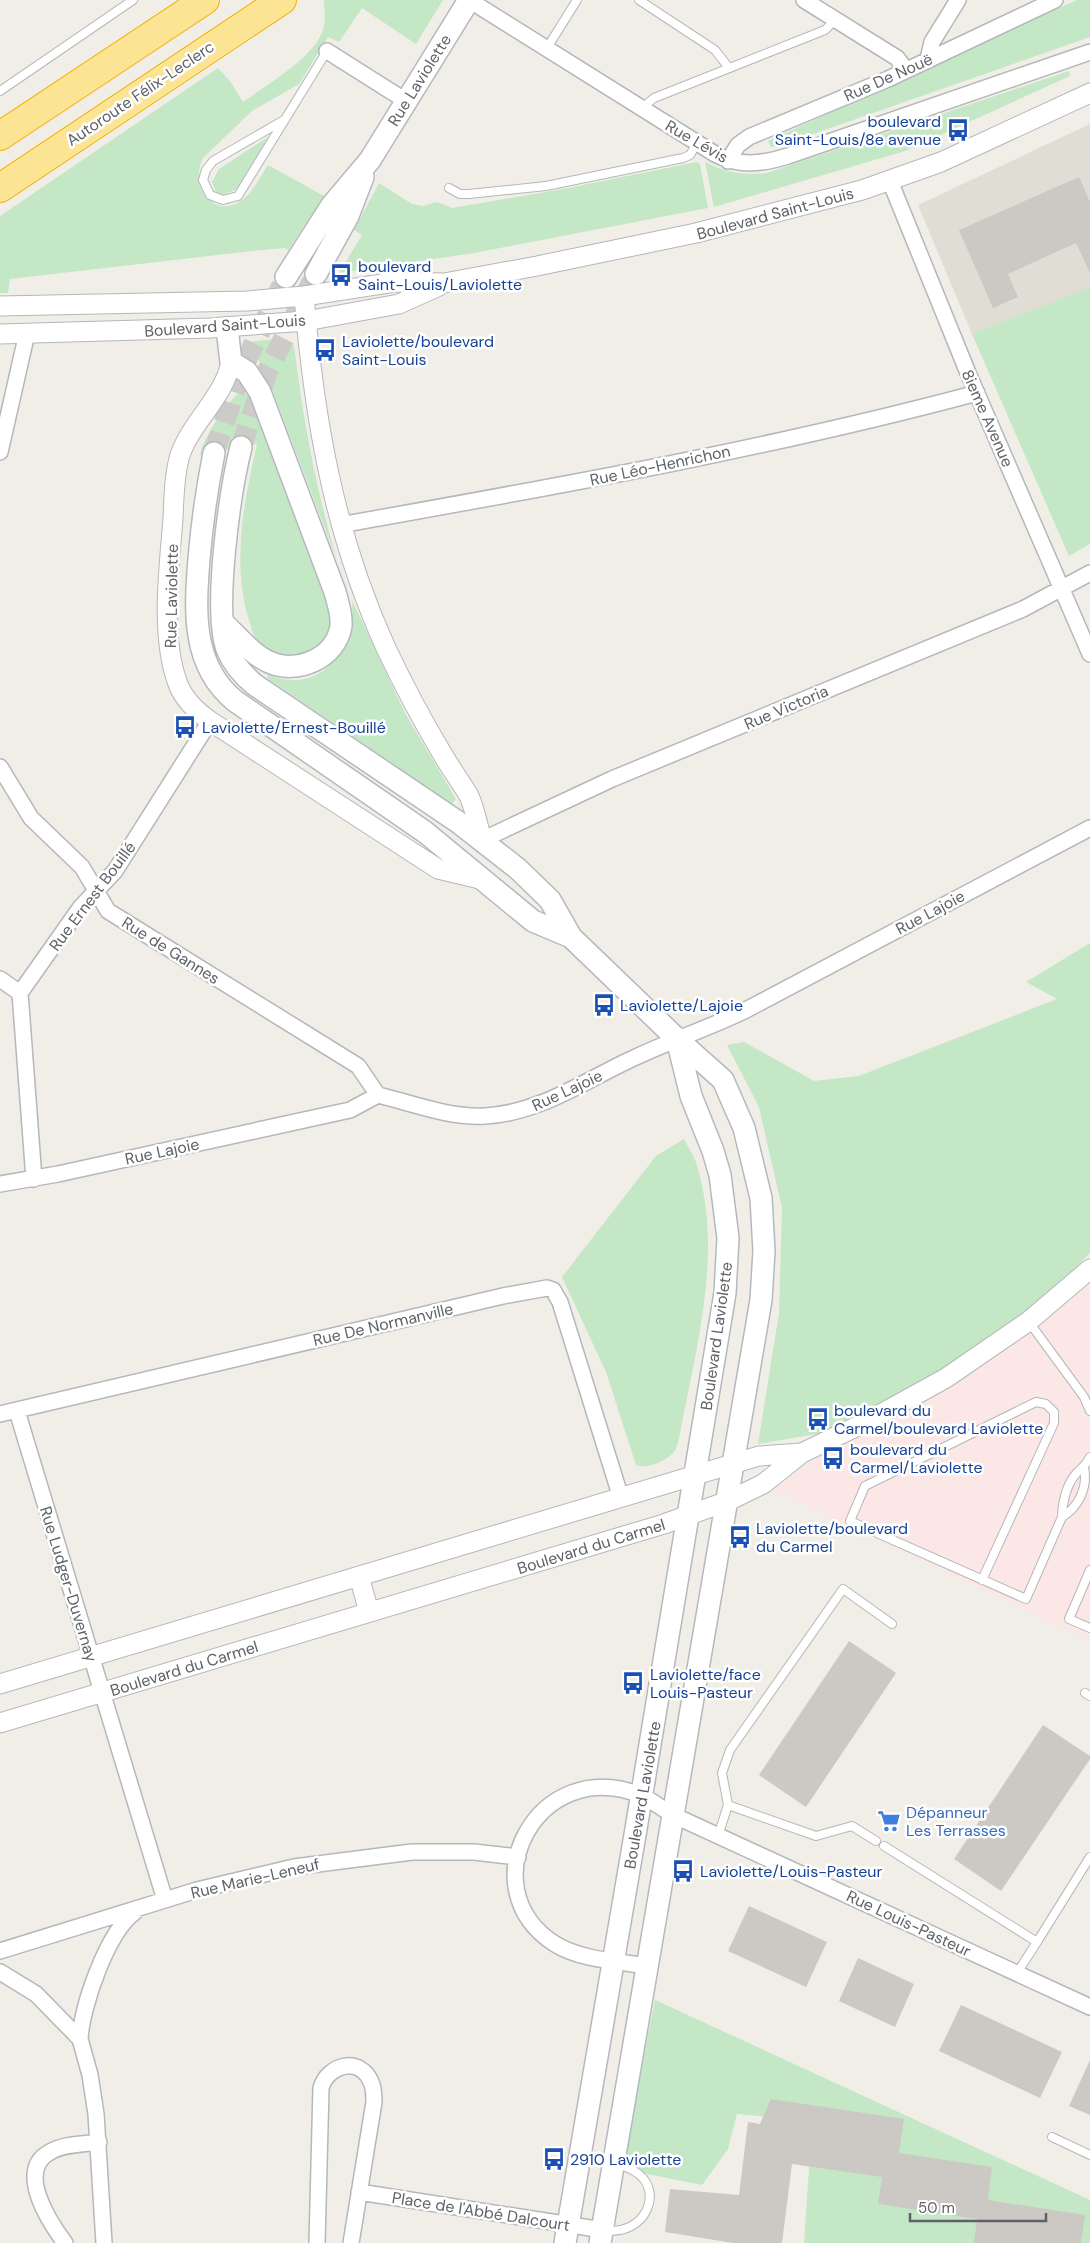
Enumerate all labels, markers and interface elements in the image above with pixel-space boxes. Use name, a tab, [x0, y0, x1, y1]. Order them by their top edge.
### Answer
street label: Rue Laviolette	[383, 30, 456, 130]
street label: Autoroute Félix-Leclerc	[62, 36, 218, 151]
street label: Rue De Nouë	[840, 49, 936, 106]
place label: boulevard Saint-Louis/8e avenue	[775, 111, 941, 150]
street label: Rue Lévis	[662, 115, 732, 168]
bus stop icon: boulevard Saint-Louis/8e avenue	[945, 117, 971, 143]
street label: Boulevard Saint-Louis	[694, 182, 856, 245]
place label: boulevard Saint-Louis/Laviolette	[358, 256, 522, 295]
bus stop icon: boulevard Saint-Louis/Laviolette	[328, 262, 354, 288]
street label: Boulevard Saint-Louis	[144, 309, 306, 342]
place label: Laviolette/boulevard Saint-Louis	[342, 331, 494, 370]
bus stop icon: Laviolette/boulevard Saint-Louis	[312, 337, 338, 363]
street label: 8ieme Avenue	[957, 366, 1018, 470]
street label: Rue Léo-Henrichon	[588, 440, 732, 491]
street label: Rue Laviolette	[160, 544, 183, 648]
street label: Rue Victoria	[741, 680, 831, 735]
bus stop icon: Laviolette/Ernest-Bouillé	[172, 714, 198, 740]
place label: Laviolette/Ernest-Bouillé	[202, 717, 386, 738]
street label: Rue Ernest Bouillé	[44, 837, 140, 955]
street label: Rue Lajoie	[892, 885, 968, 939]
street label: Rue de Gannes	[118, 912, 224, 989]
bus stop icon: Laviolette/Lajoie	[591, 992, 617, 1018]
place label: Laviolette/Lajoie	[620, 995, 743, 1016]
street label: Rue Lajoie	[529, 1065, 606, 1116]
street label: Rue Lajoie	[123, 1133, 201, 1170]
street label: Boulevard Laviolette	[696, 1261, 737, 1412]
street label: Rue De Normanville	[311, 1298, 455, 1351]
place label: boulevard du Carmel/boulevard Laviolette	[834, 1400, 1043, 1439]
bus stop icon: boulevard du Carmel/boulevard Laviolette	[805, 1406, 831, 1432]
place label: boulevard du Carmel/Laviolette	[850, 1439, 983, 1478]
bus stop icon: boulevard du Carmel/Laviolette	[820, 1445, 846, 1471]
street label: Rue Ludger-Duvernay	[35, 1504, 102, 1665]
street label: Boulevard du Carmel	[515, 1514, 668, 1579]
place label: Laviolette/boulevard du Carmel	[756, 1518, 908, 1557]
bus stop icon: Laviolette/boulevard du Carmel	[727, 1524, 753, 1550]
street label: Boulevard du Carmel	[108, 1636, 261, 1701]
place label: Laviolette/face Louis-Pasteur	[650, 1664, 761, 1703]
bus stop icon: Laviolette/face Louis-Pasteur	[620, 1670, 646, 1696]
street label: Boulevard Laviolette	[619, 1720, 666, 1871]
place label: Dépanneur Les Terrasses	[906, 1802, 1006, 1841]
supermarket icon: Dépanneur Les Terrasses	[876, 1808, 902, 1834]
street label: Rue Marie-Leneuf	[189, 1853, 322, 1904]
bus stop icon: Laviolette/Louis-Pasteur	[670, 1858, 696, 1884]
place label: Laviolette/Louis-Pasteur	[700, 1861, 882, 1882]
street label: Rue Louis-Pasteur	[843, 1885, 974, 1961]
bus stop icon: 2910 Laviolette	[541, 2146, 567, 2172]
place label: 2910 Laviolette	[570, 2149, 681, 2170]
street label: Place de l'Abbé Dalcourt	[390, 2187, 571, 2236]
scale bar	[910, 2190, 1046, 2222]
text: 50 m	[918, 2198, 955, 2218]

